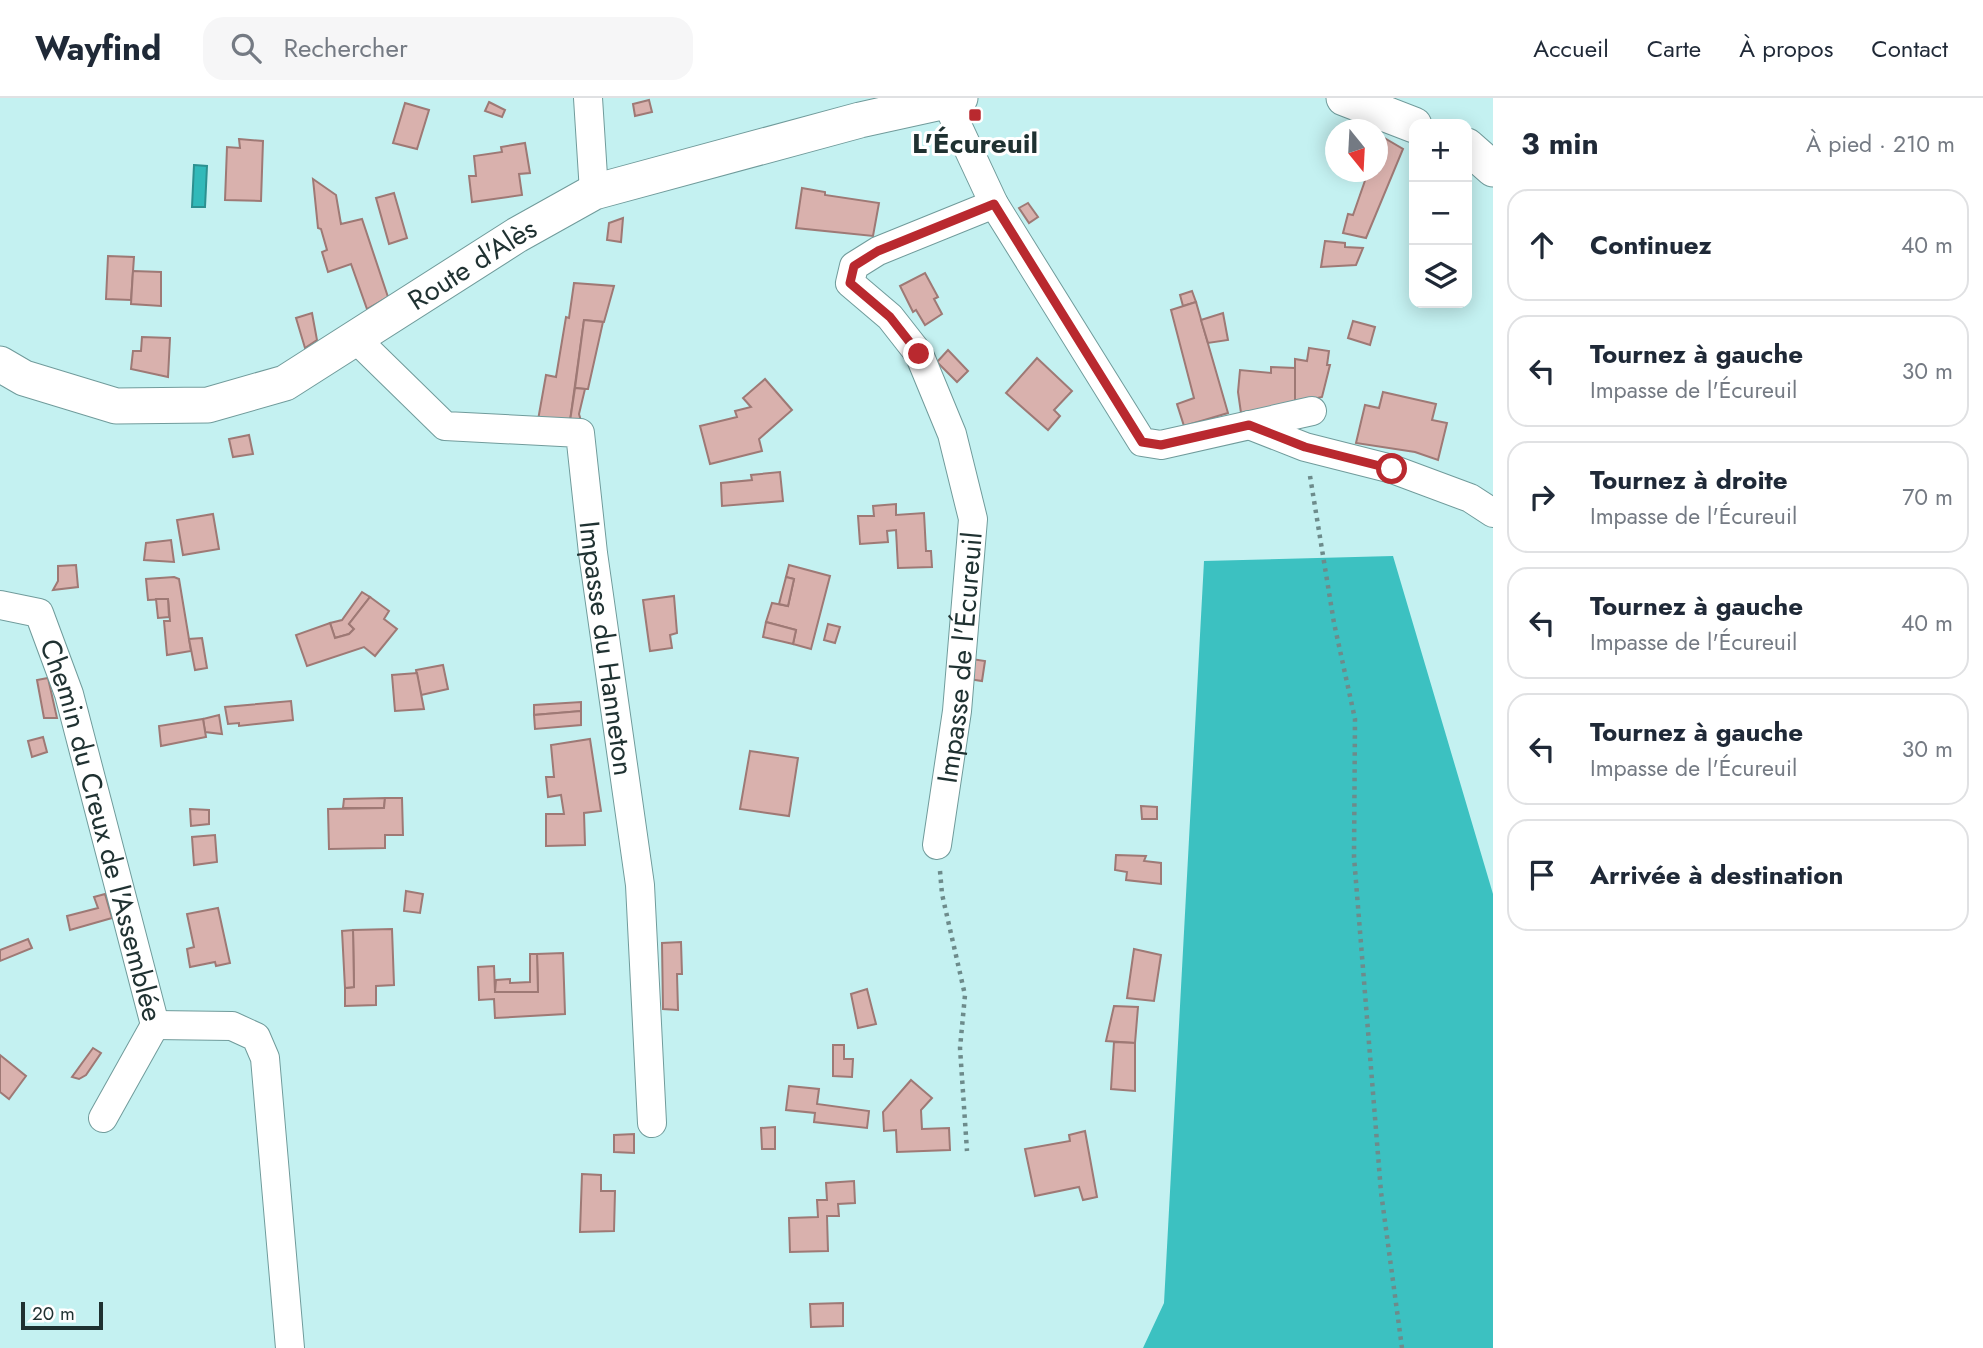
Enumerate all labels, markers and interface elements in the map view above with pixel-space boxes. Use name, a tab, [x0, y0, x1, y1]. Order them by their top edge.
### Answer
search box	[203, 17, 693, 80]
text: Wayfind	[35, 25, 161, 72]
icon: search	[227, 29, 265, 67]
text: Rechercher	[283, 29, 408, 67]
text: Accueil	[1533, 31, 1609, 66]
text: Carte	[1647, 31, 1701, 66]
text: À propos	[1739, 31, 1833, 66]
text: Contact	[1871, 31, 1948, 66]
marker: L'Écureuil	[967, 107, 983, 123]
north arrow	[1325, 119, 1388, 182]
map controls	[1409, 119, 1472, 308]
button: +	[1409, 119, 1472, 182]
text: 3 min	[1521, 122, 1599, 165]
place label: L'Écureuil	[912, 123, 1038, 164]
text: À pied · 210 m	[1806, 127, 1955, 161]
button: −	[1409, 182, 1472, 245]
street label: Route d'Alès	[400, 208, 544, 320]
icon: ahead	[1523, 226, 1561, 264]
text: Continuez	[1590, 226, 1712, 264]
text: 40 m	[1901, 228, 1953, 262]
button: layers	[1409, 245, 1472, 308]
text: Tournez à gauche	[1590, 335, 1803, 373]
route end	[903, 338, 934, 369]
icon: left	[1523, 352, 1561, 390]
text: 30 m	[1902, 354, 1953, 388]
text: Impasse de l'Écureuil	[1590, 373, 1797, 407]
route start	[1376, 453, 1407, 484]
text: Tournez à droite	[1590, 461, 1788, 499]
icon: right	[1523, 478, 1561, 516]
text: 70 m	[1902, 480, 1953, 514]
text: Impasse de l'Écureuil	[1590, 499, 1797, 533]
street label: Impasse du Hanneton	[569, 519, 645, 778]
street label: Impasse de l'Écureuil	[926, 530, 992, 786]
text: Tournez à gauche	[1590, 587, 1803, 625]
icon: left	[1523, 604, 1561, 642]
text: 40 m	[1901, 606, 1953, 640]
text: Impasse de l'Écureuil	[1590, 625, 1797, 659]
street label: Chemin du Creux de l'Assemblée	[30, 633, 174, 1026]
text: Tournez à gauche	[1590, 713, 1803, 751]
icon: left	[1523, 730, 1561, 768]
text: 30 m	[1902, 732, 1953, 766]
text: Impasse de l'Écureuil	[1590, 751, 1797, 785]
icon: arrive	[1523, 856, 1561, 894]
text: Arrivée à destination	[1590, 856, 1843, 894]
scale bar	[21, 1299, 103, 1331]
text: 20 m	[32, 1300, 75, 1327]

